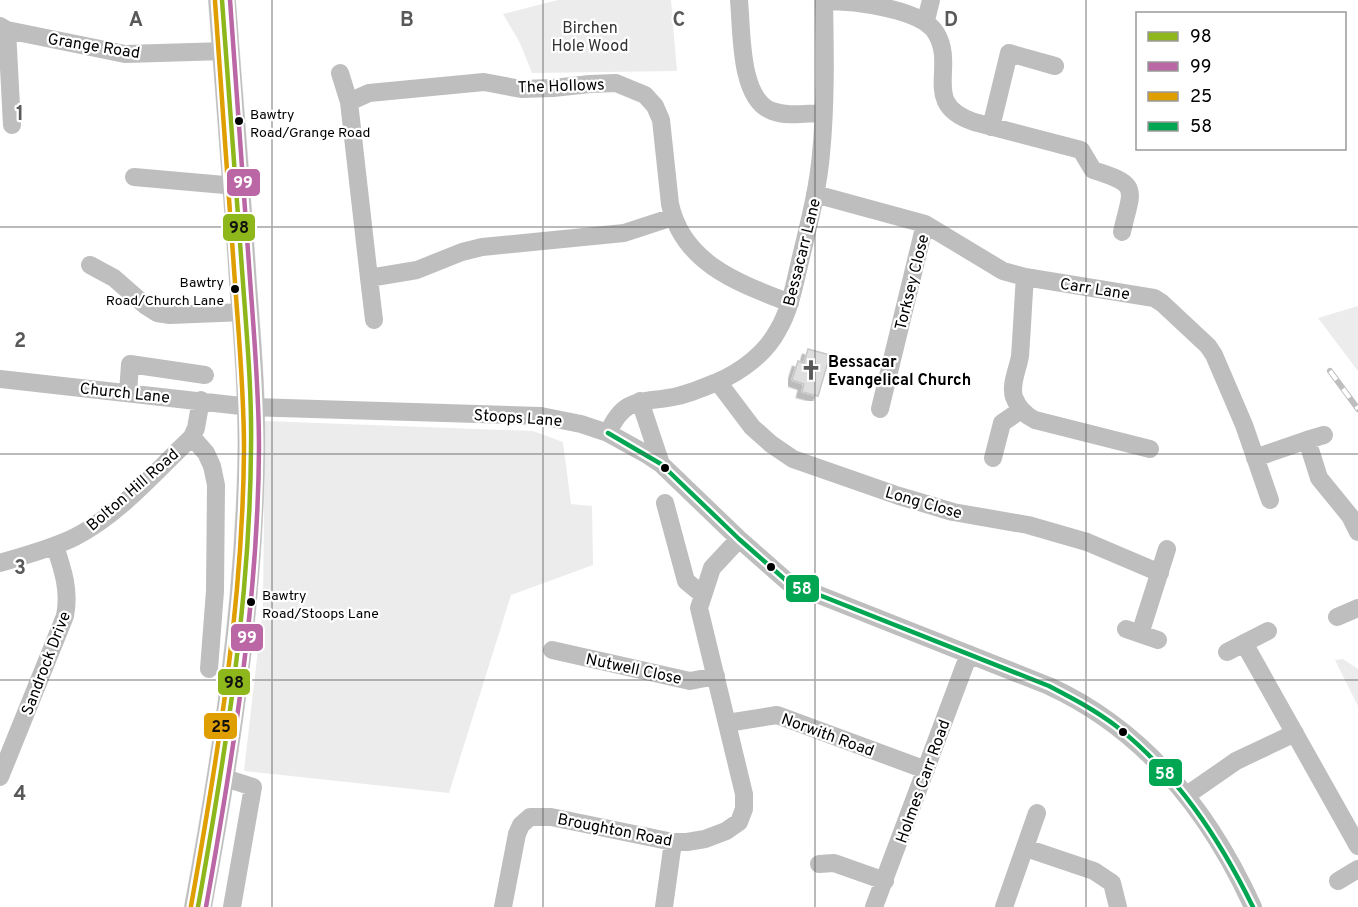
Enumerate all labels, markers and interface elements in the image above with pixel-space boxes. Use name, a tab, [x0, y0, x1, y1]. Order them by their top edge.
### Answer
text: A	[129, 8, 143, 34]
text: B	[400, 8, 414, 34]
text: C	[673, 8, 685, 34]
text: D	[944, 8, 958, 34]
legend	[1136, 12, 1346, 150]
park label: Birchen Hole Wood	[552, 19, 628, 57]
text: 98	[1190, 26, 1212, 49]
street label: Grange Road	[46, 30, 141, 64]
text: 99	[1190, 56, 1212, 79]
street label: The Hollows	[517, 75, 605, 99]
text: 25	[1190, 86, 1212, 109]
text: 1	[16, 102, 24, 128]
place label: Bawtry Road/Grange Road	[250, 107, 370, 142]
marker: Bawtry Road/Grange Road	[233, 115, 245, 127]
text: 58	[1190, 116, 1212, 139]
line badge: 99	[226, 168, 261, 197]
text: 99	[233, 174, 253, 194]
street label: Bessacarr Lane	[780, 196, 826, 309]
line badge: 98	[222, 213, 256, 242]
text: 98	[229, 219, 249, 239]
street label: Torksey Close	[891, 232, 935, 333]
place label: Bawtry Road/Church Lane	[106, 275, 224, 310]
street label: Carr Lane	[1058, 275, 1131, 305]
marker: Bawtry Road/Church Lane	[229, 283, 241, 295]
text: 2	[14, 329, 26, 355]
place label: Bessacar Evangelical Church	[828, 353, 971, 391]
church icon: Bessacar Evangelical Church	[799, 358, 823, 382]
street label: Church Lane	[79, 379, 171, 409]
street label: Stoops Lane	[473, 406, 563, 432]
street label: Bolton Hill Road	[83, 445, 184, 536]
unlabelled marker	[659, 462, 671, 474]
street label: Long Close	[883, 483, 964, 524]
text: 3	[14, 556, 26, 582]
unlabelled marker	[765, 561, 777, 573]
line badge: 58	[785, 574, 820, 603]
text: 58	[792, 580, 812, 600]
place label: Bawtry Road/Stoops Lane	[262, 588, 379, 623]
marker: Bawtry Road/Stoops Lane	[245, 596, 257, 608]
street label: Sandrock Drive	[18, 609, 76, 718]
line badge: 99	[230, 623, 264, 652]
text: 99	[237, 629, 257, 649]
street label: Nutwell Close	[584, 650, 683, 690]
line badge: 98	[217, 668, 251, 696]
text: 98	[224, 674, 244, 694]
street label: Norwith Road	[778, 710, 877, 762]
line badge: 25	[203, 712, 238, 740]
street label: Holmes Carr Road	[892, 717, 956, 846]
text: 25	[211, 718, 231, 738]
unlabelled marker	[1117, 726, 1129, 738]
line badge: 58	[1148, 758, 1183, 787]
text: 58	[1155, 765, 1175, 785]
text: 4	[14, 782, 26, 808]
street label: Broughton Road	[556, 810, 674, 852]

